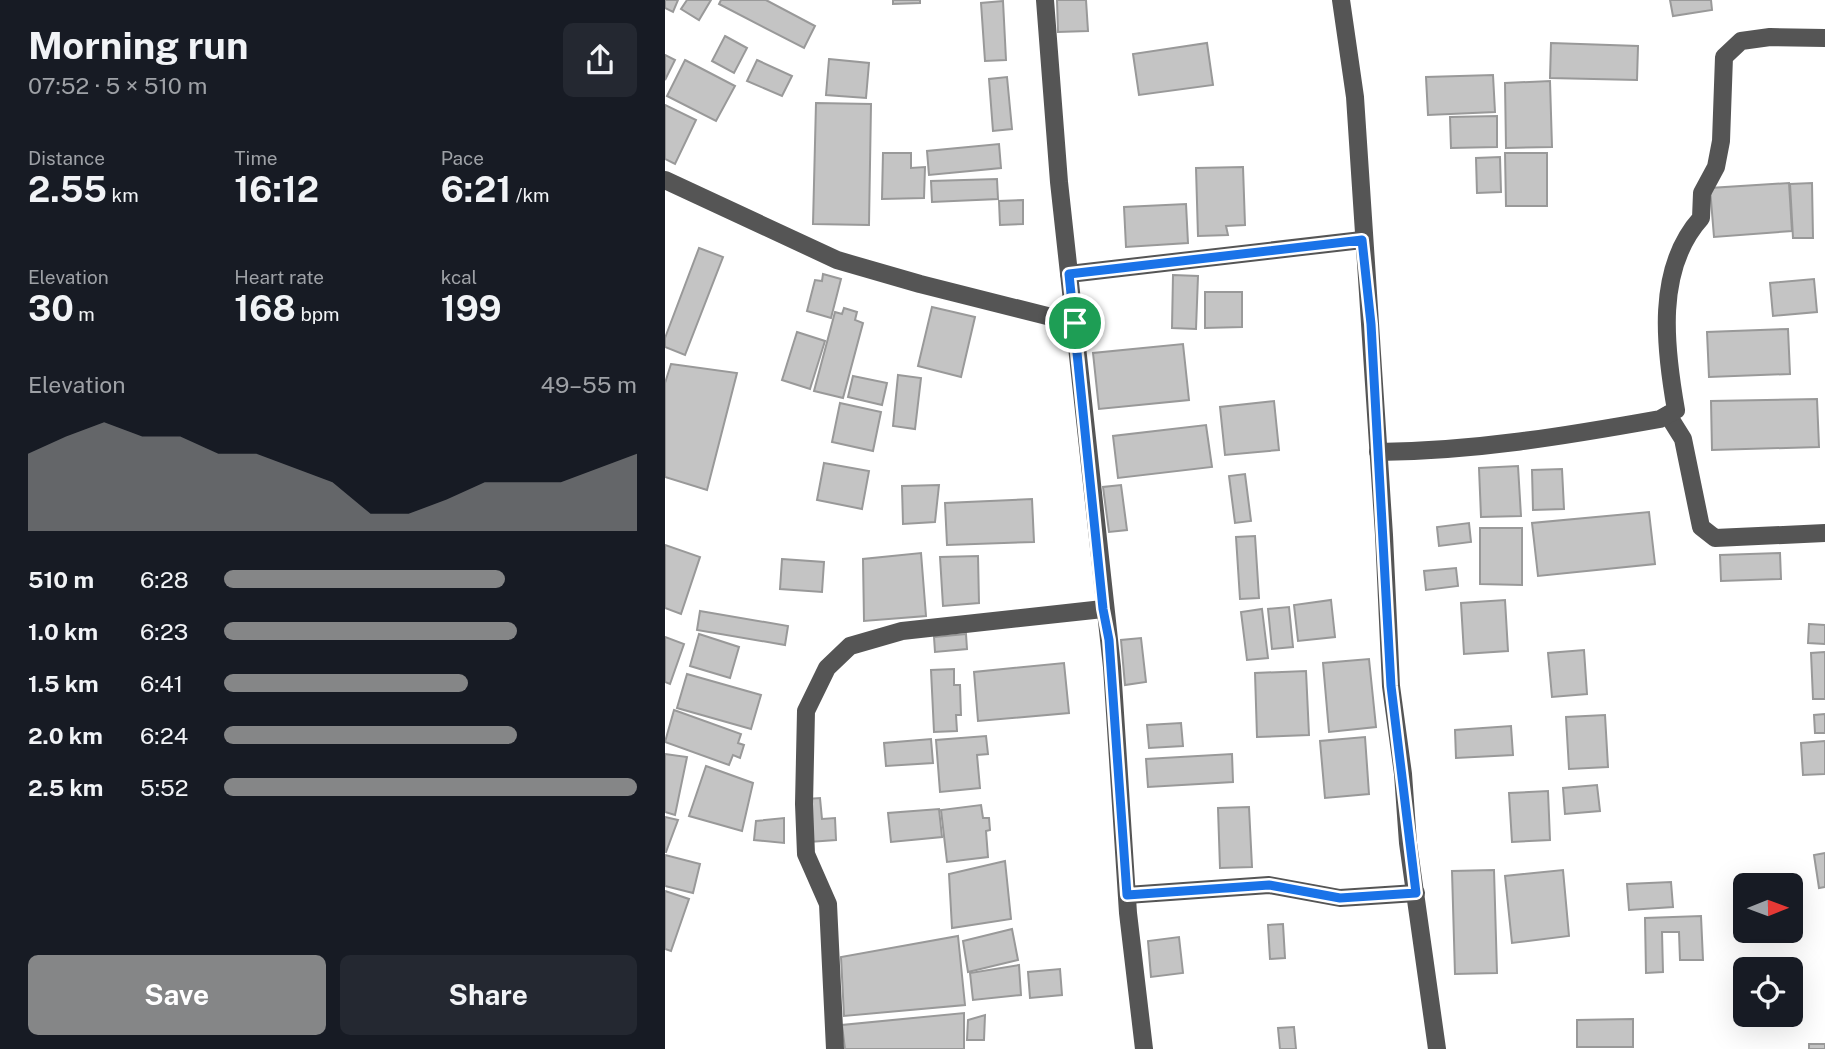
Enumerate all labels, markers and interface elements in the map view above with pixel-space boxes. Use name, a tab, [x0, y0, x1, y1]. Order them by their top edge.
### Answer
text: Morning run	[28, 23, 249, 68]
button: share	[563, 23, 637, 97]
text: 07:52 · 5 × 510 m	[28, 72, 207, 99]
text: Distance	[28, 147, 105, 169]
text: Time	[234, 147, 278, 169]
text: Pace	[441, 147, 484, 169]
text: 2.55	[28, 169, 107, 210]
text: 16:12	[234, 169, 319, 210]
text: 6:21	[441, 169, 511, 210]
text: km	[107, 184, 139, 206]
text: /km	[511, 184, 550, 206]
text: Elevation	[28, 266, 109, 288]
text: Heart rate	[234, 266, 324, 288]
text: kcal	[441, 266, 477, 288]
text: 30	[28, 288, 74, 329]
text: 168	[234, 288, 296, 329]
text: 199	[441, 288, 502, 329]
pin	[1045, 293, 1105, 353]
text: m	[74, 303, 95, 325]
text: bpm	[296, 303, 340, 325]
icon: arrive	[1056, 304, 1094, 342]
text: Elevation	[28, 371, 126, 398]
text: 49–55 m	[540, 371, 637, 398]
text: 510 m	[28, 566, 94, 593]
text: 6:28	[140, 566, 189, 593]
text: 1.0 km	[28, 618, 98, 645]
text: 6:23	[140, 618, 188, 645]
text: 1.5 km	[28, 670, 99, 697]
text: 6:41	[140, 670, 183, 697]
text: 2.0 km	[28, 722, 103, 749]
text: 6:24	[140, 722, 188, 749]
text: 2.5 km	[28, 774, 103, 801]
text: 5:52	[140, 774, 188, 801]
north arrow	[1733, 873, 1803, 943]
map controls	[1733, 873, 1803, 1027]
button: Save	[28, 955, 326, 1035]
button: Share	[340, 955, 637, 1035]
button: locate	[1733, 957, 1803, 1027]

